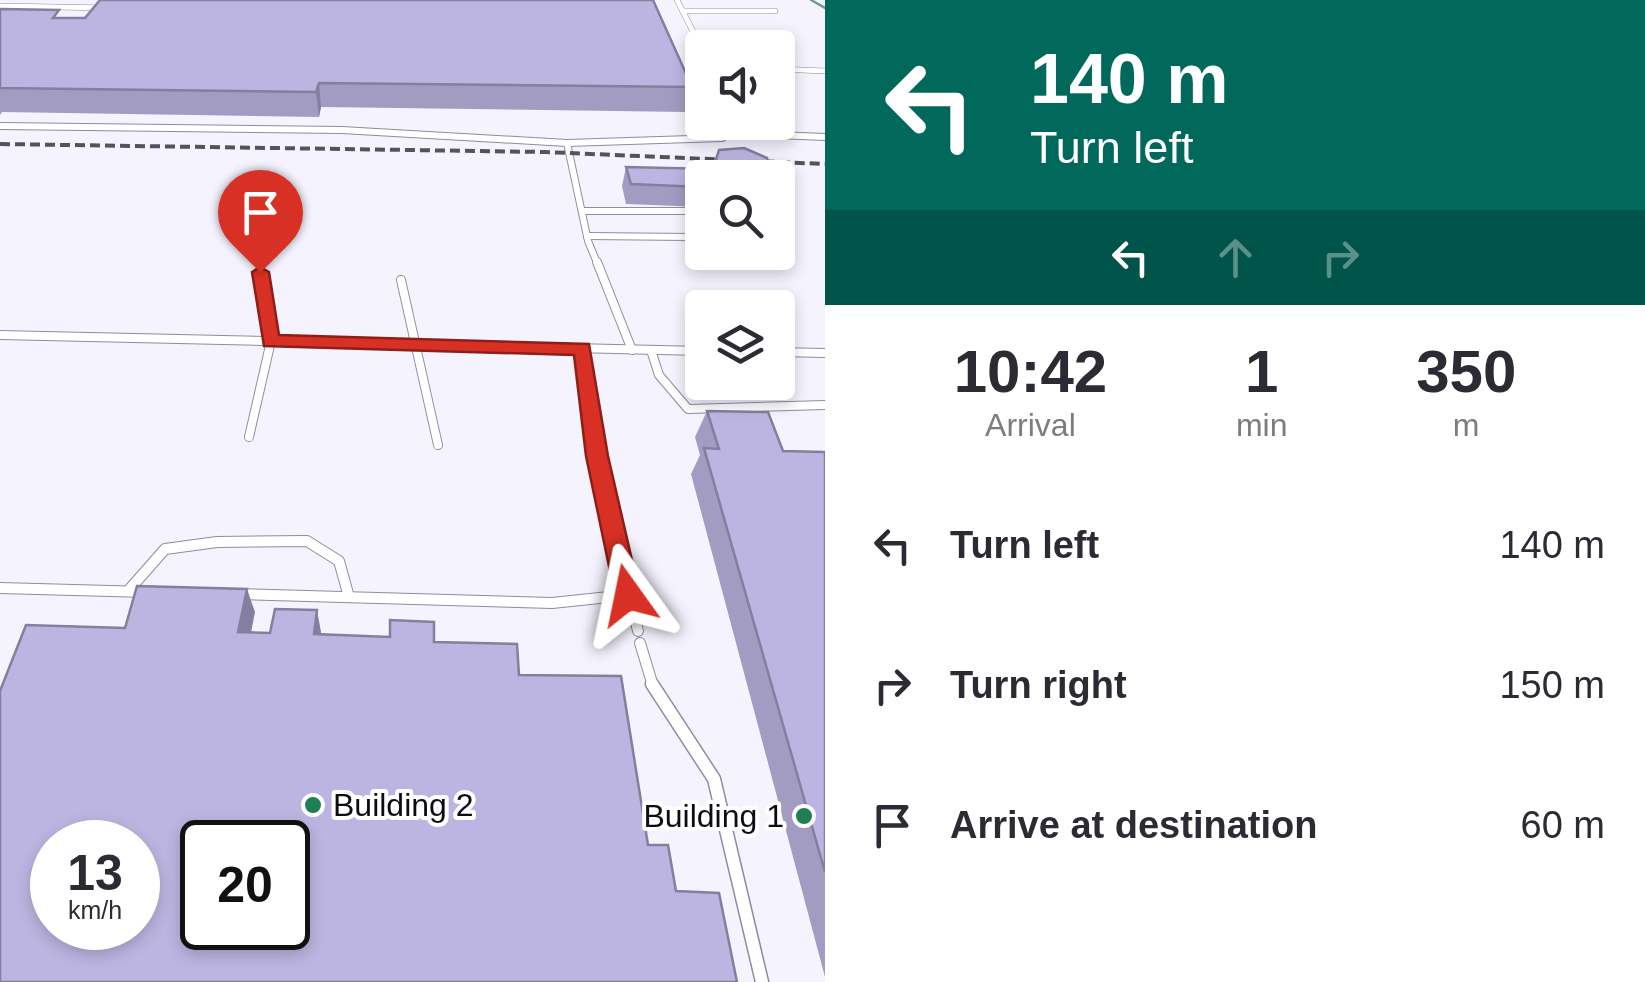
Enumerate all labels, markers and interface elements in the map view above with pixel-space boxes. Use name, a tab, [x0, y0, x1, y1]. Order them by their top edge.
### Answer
map controls	[685, 30, 795, 400]
button: sound	[685, 30, 795, 140]
icon: left	[865, 40, 995, 170]
text: 140 m	[1030, 40, 1228, 118]
text: Turn left	[1030, 122, 1193, 173]
button: search	[685, 160, 795, 270]
pin	[218, 170, 303, 273]
icon: arrive	[233, 185, 288, 240]
icon: left	[1103, 230, 1158, 285]
icon: ahead	[1208, 230, 1263, 285]
icon: right	[1313, 230, 1368, 285]
button: layers	[685, 290, 795, 400]
text: 10:42	[954, 338, 1107, 405]
text: 1	[1245, 338, 1278, 405]
text: 350	[1416, 338, 1516, 405]
text: Arrival	[985, 407, 1076, 443]
text: min	[1236, 407, 1287, 443]
text: m	[1453, 407, 1480, 443]
icon: left	[865, 518, 920, 573]
text: Turn left	[950, 524, 1099, 566]
text: 140 m	[1499, 524, 1605, 566]
position arrow	[576, 543, 680, 647]
icon: right	[865, 658, 920, 713]
text: Turn right	[950, 664, 1127, 706]
text: 150 m	[1499, 664, 1605, 706]
place label: Building 2	[333, 787, 474, 823]
marker: Building 2	[302, 794, 324, 816]
place label: Building 1	[643, 798, 784, 834]
icon: arrive	[865, 798, 920, 853]
text: Arrive at destination	[950, 804, 1317, 846]
text: 60 m	[1521, 804, 1605, 846]
marker: Building 1	[793, 805, 815, 827]
speed limit sign: 20	[180, 820, 310, 950]
text: 13	[67, 845, 123, 901]
text: km/h	[68, 896, 122, 924]

